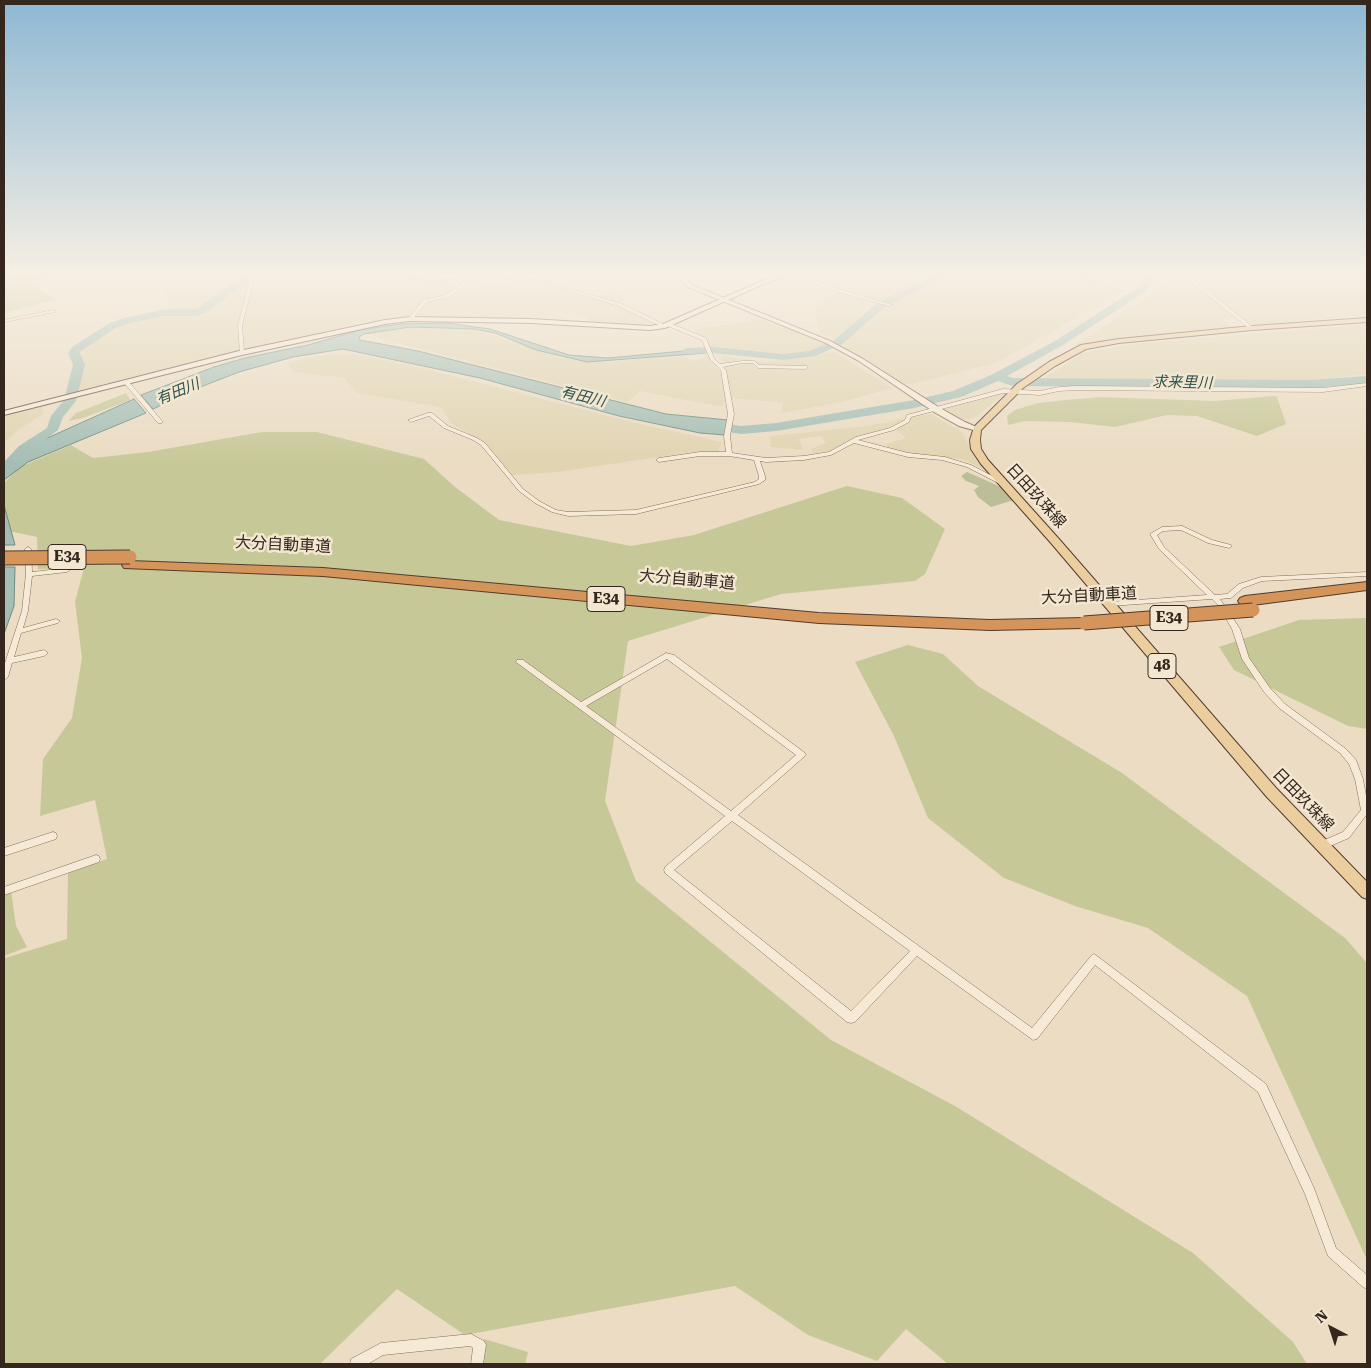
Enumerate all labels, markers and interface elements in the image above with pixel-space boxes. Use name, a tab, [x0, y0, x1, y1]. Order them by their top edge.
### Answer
water label: 求来里川	[1152, 373, 1212, 393]
water label: 有田川	[154, 375, 202, 409]
water label: 有田川	[559, 383, 607, 411]
street label: 日田玖珠線	[1002, 460, 1070, 532]
street label: 大分自動車道	[235, 533, 331, 557]
road number: E34	[48, 544, 86, 570]
street label: 大分自動車道	[638, 566, 736, 594]
street label: 大分自動車道	[1041, 584, 1137, 608]
road number: E34	[587, 586, 625, 612]
road number: E34	[1150, 606, 1188, 630]
road number: 48	[1148, 654, 1176, 678]
street label: 日田玖珠線	[1268, 765, 1338, 835]
north arrow	[1306, 1303, 1356, 1353]
text: N	[1312, 1307, 1331, 1326]

